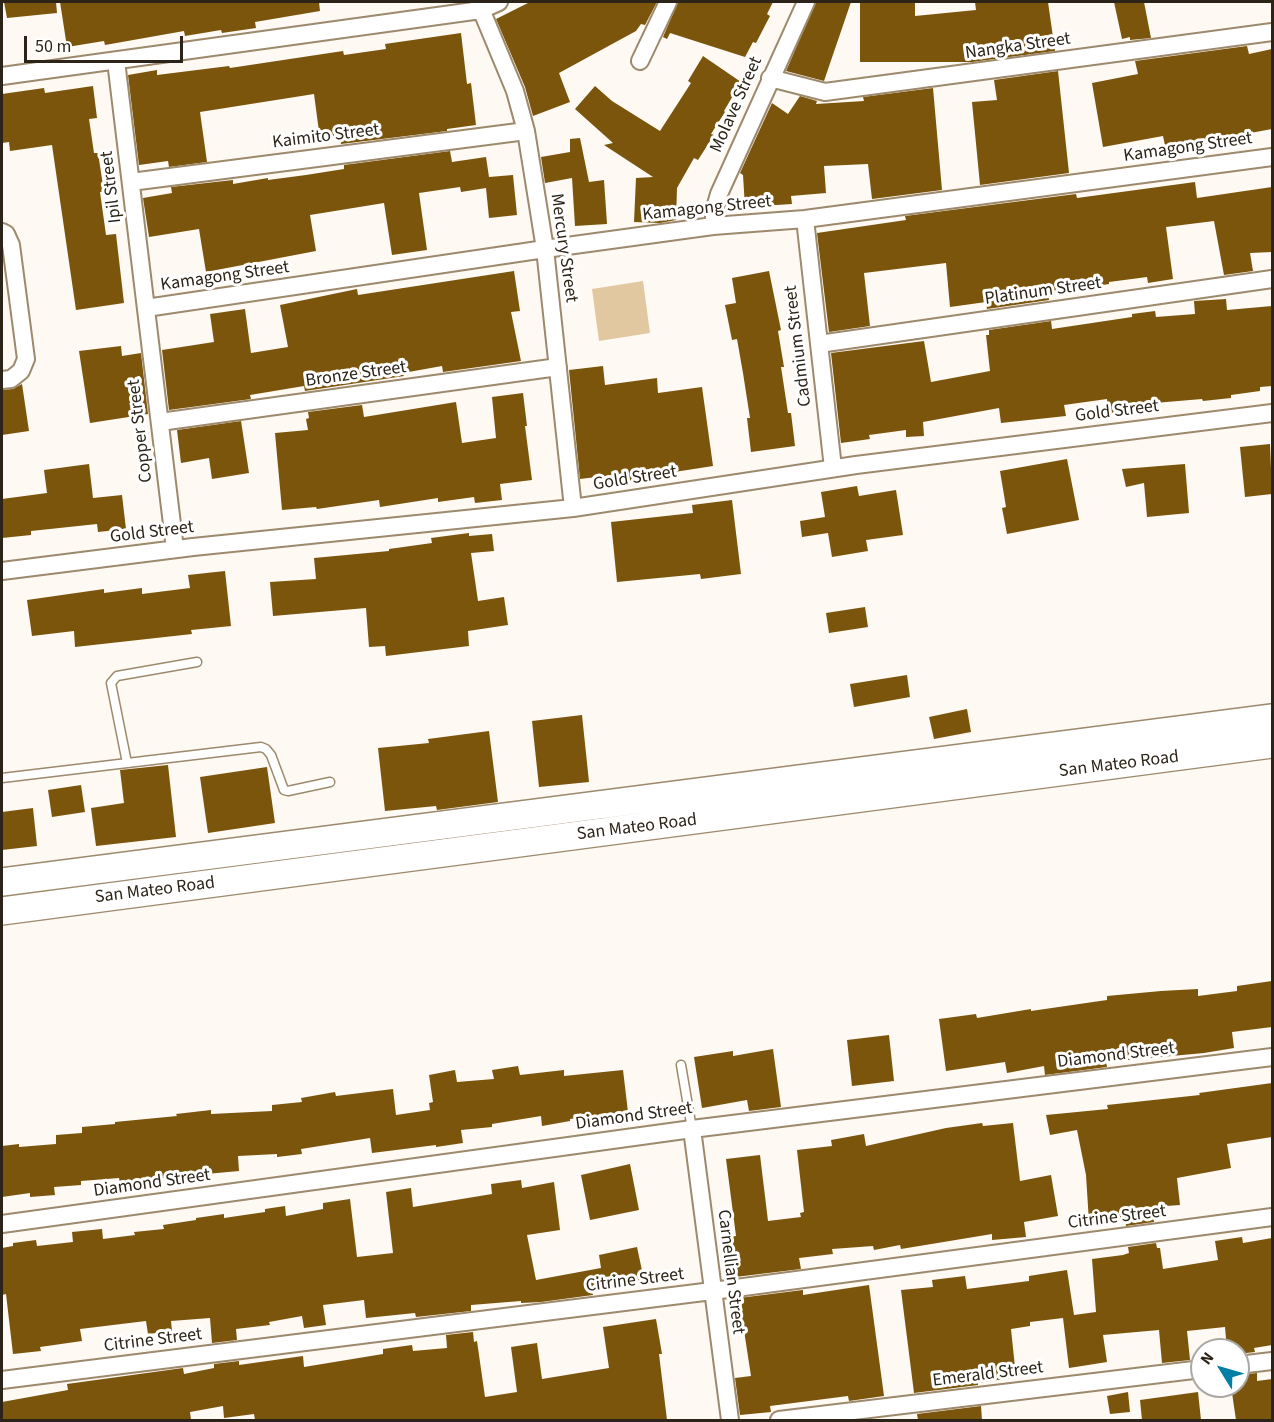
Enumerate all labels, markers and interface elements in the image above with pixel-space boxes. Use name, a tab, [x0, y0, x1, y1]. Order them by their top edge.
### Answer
scale bar	[27, 24, 186, 62]
street label: Nangka Street	[964, 29, 1072, 65]
text: 50 m	[35, 34, 71, 59]
street label: Molave Street	[706, 54, 768, 156]
street label: Kaimito Street	[271, 120, 381, 154]
street label: Kamagong Street	[1122, 128, 1254, 168]
street label: Ipil Street	[97, 150, 127, 224]
street label: Kamagong Street	[641, 191, 773, 227]
street label: Mercury Street	[545, 192, 581, 304]
street label: Kamagong Street	[159, 257, 291, 297]
street label: Platinum Street	[983, 273, 1103, 311]
street label: Cadmium Street	[781, 284, 817, 408]
street label: Bronze Street	[304, 357, 408, 393]
street label: Copper Street	[124, 378, 158, 484]
street label: Gold Street	[1074, 396, 1160, 428]
street label: Gold Street	[592, 462, 678, 496]
street label: Gold Street	[109, 517, 195, 549]
street label: San Mateo Road	[1058, 747, 1180, 783]
street label: San Mateo Road	[576, 810, 698, 846]
street label: San Mateo Road	[94, 873, 216, 909]
street label: Diamond Street	[1056, 1038, 1176, 1074]
street label: Diamond Street	[574, 1098, 694, 1136]
street label: Diamond Street	[92, 1165, 212, 1203]
street label: Citrine Street	[1067, 1201, 1167, 1235]
street label: Carnellian Street	[712, 1208, 748, 1336]
street label: Citrine Street	[585, 1264, 685, 1298]
street label: Citrine Street	[103, 1324, 203, 1358]
north arrow	[1190, 1338, 1250, 1398]
text: N	[1195, 1348, 1219, 1369]
street label: Emerald Street	[931, 1357, 1045, 1393]

